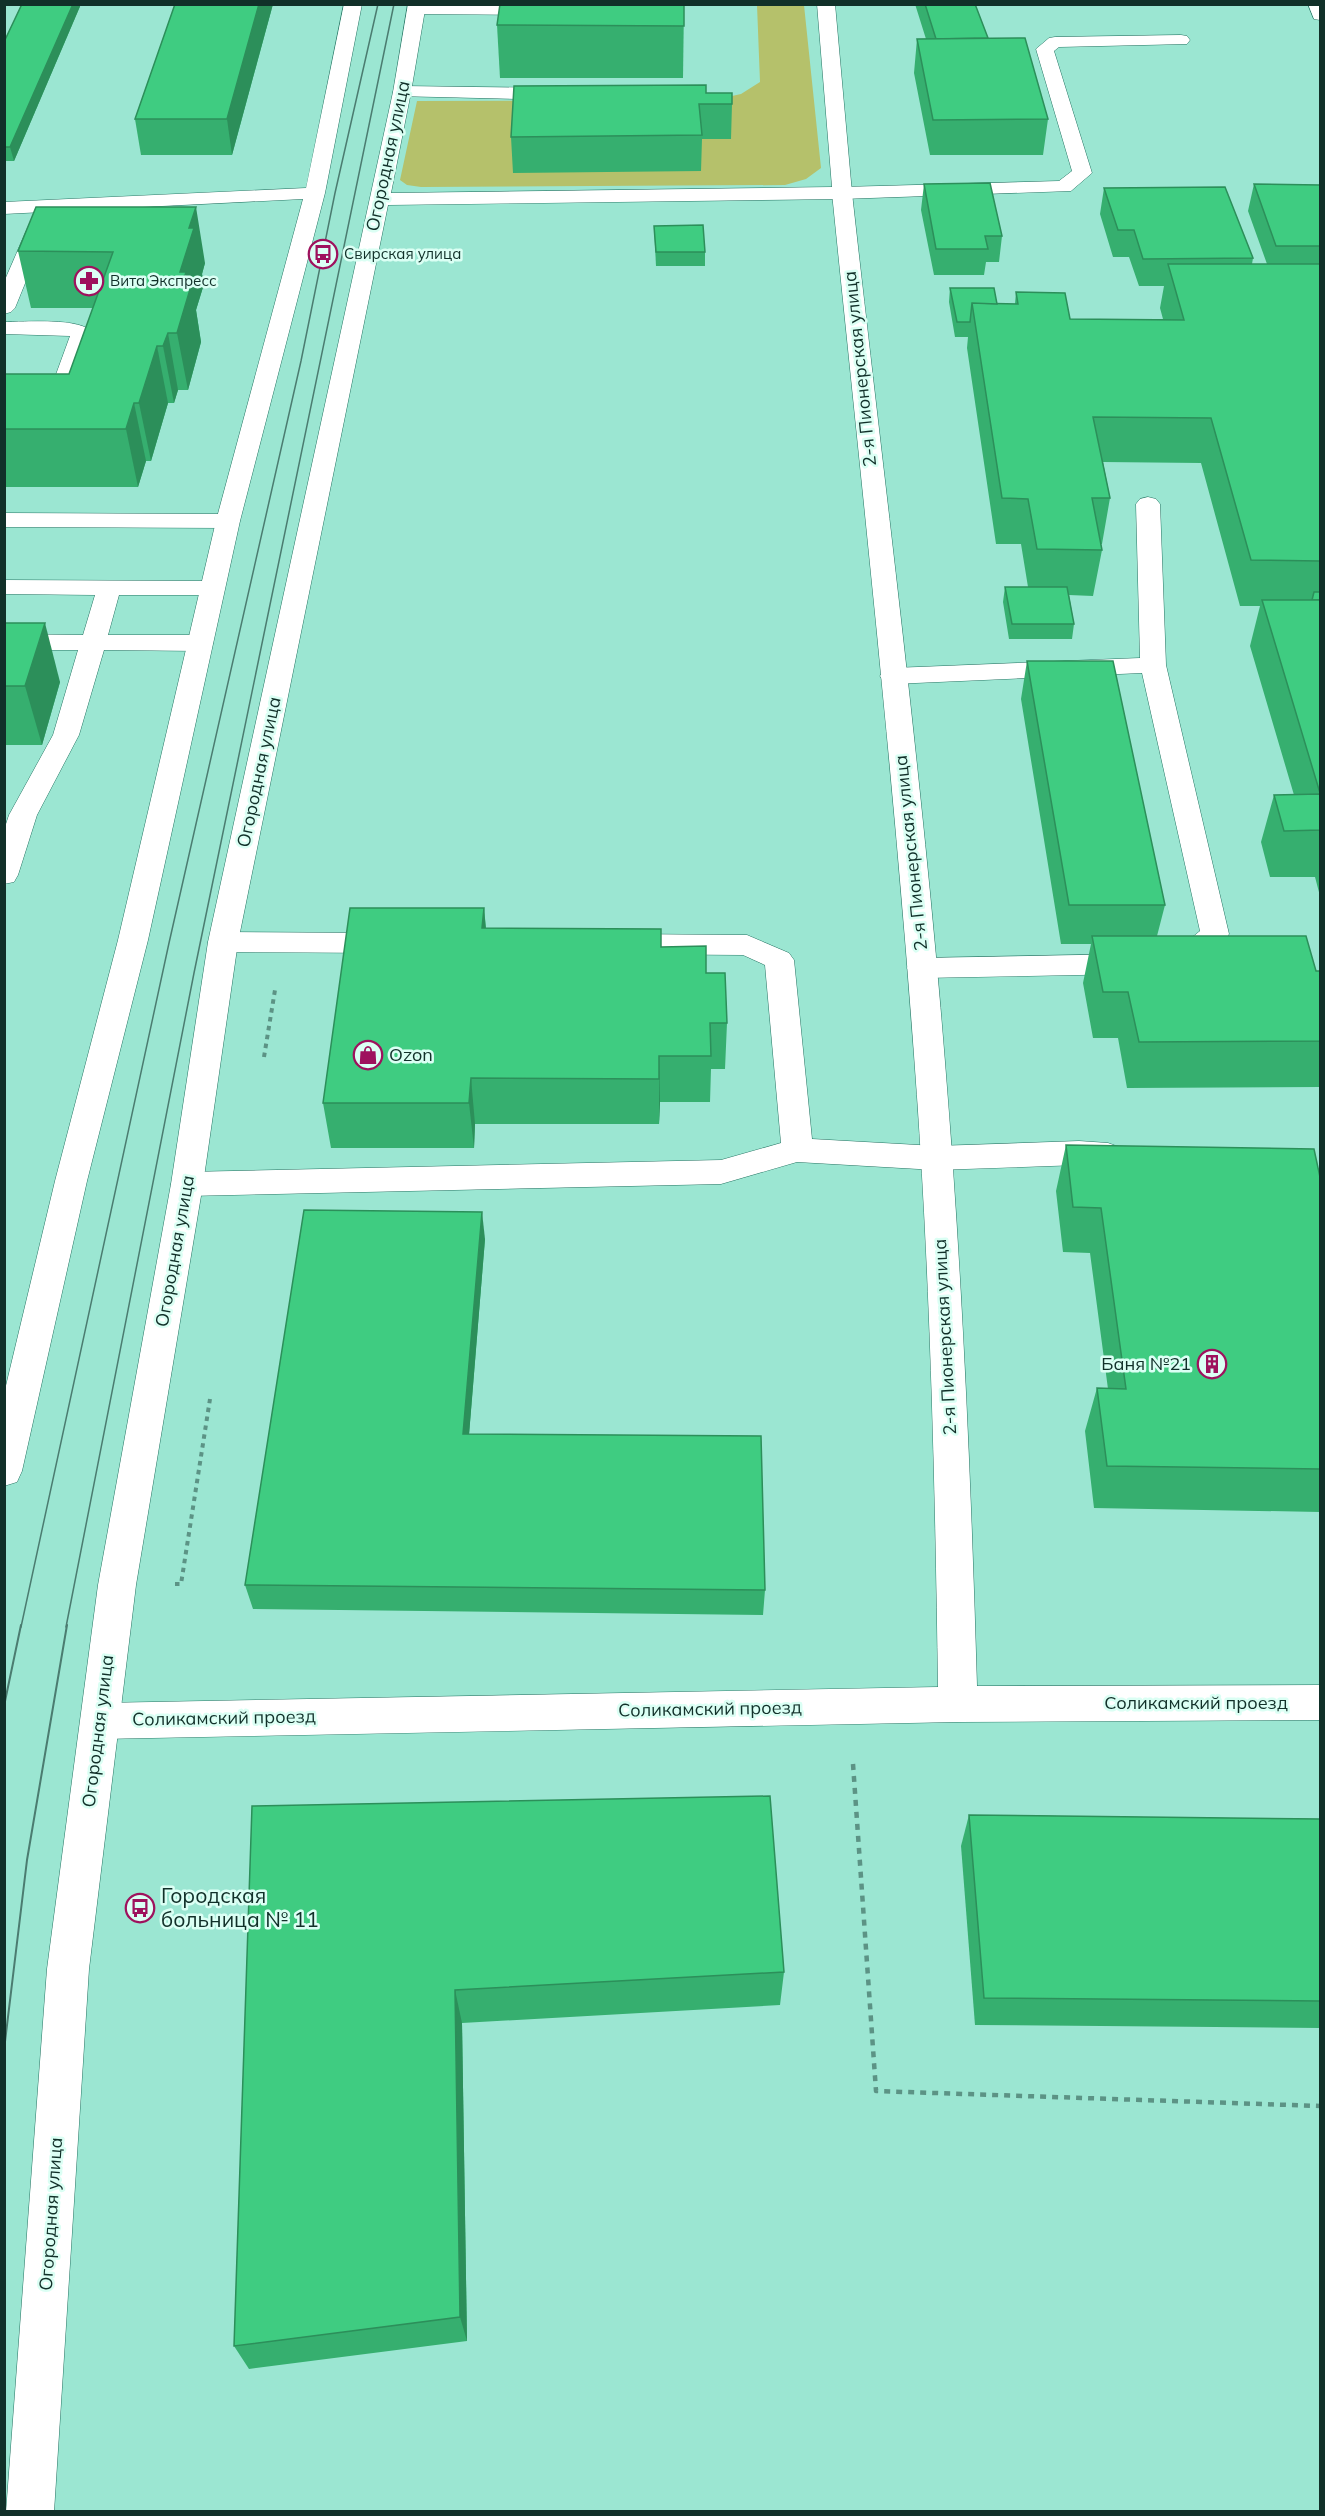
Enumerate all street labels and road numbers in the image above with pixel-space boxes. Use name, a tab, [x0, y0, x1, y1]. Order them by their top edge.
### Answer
street label: Огородная улица	[360, 78, 415, 233]
street label: 2-я Пионерская улица	[838, 270, 881, 468]
street label: Огородная улица	[231, 694, 286, 849]
street label: 2-я Пионерская улица	[889, 754, 932, 952]
street label: Огородная улица	[150, 1173, 199, 1329]
street label: 2-я Пионерская улица	[928, 1238, 961, 1436]
street label: Огородная улица	[77, 1653, 118, 1809]
street label: Соликамский проезд	[1104, 1691, 1288, 1714]
street label: Соликамский проезд	[618, 1695, 802, 1722]
street label: Соликамский проезд	[132, 1704, 316, 1731]
street label: Огородная улица	[34, 2137, 67, 2291]

